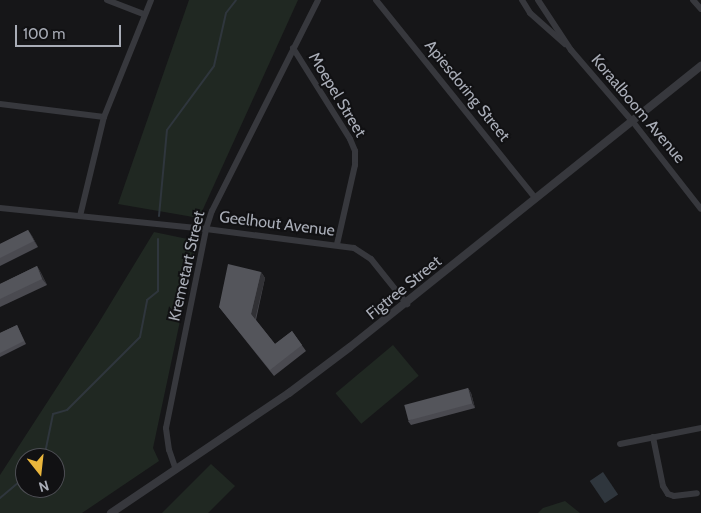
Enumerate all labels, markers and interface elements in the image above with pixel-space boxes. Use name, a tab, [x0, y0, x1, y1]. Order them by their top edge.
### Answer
scale bar	[18, 15, 124, 47]
text: 100 m	[23, 25, 65, 43]
street label: Apiesdoring Street	[420, 36, 514, 146]
street label: Moepel Street	[304, 49, 370, 141]
street label: Koraalboom Avenue	[587, 51, 689, 167]
street label: Geelhout Avenue	[218, 207, 336, 241]
street label: Kremetart Street	[165, 209, 209, 323]
street label: Figtree Street	[363, 252, 445, 324]
north arrow	[15, 448, 65, 498]
text: N	[37, 476, 51, 496]

